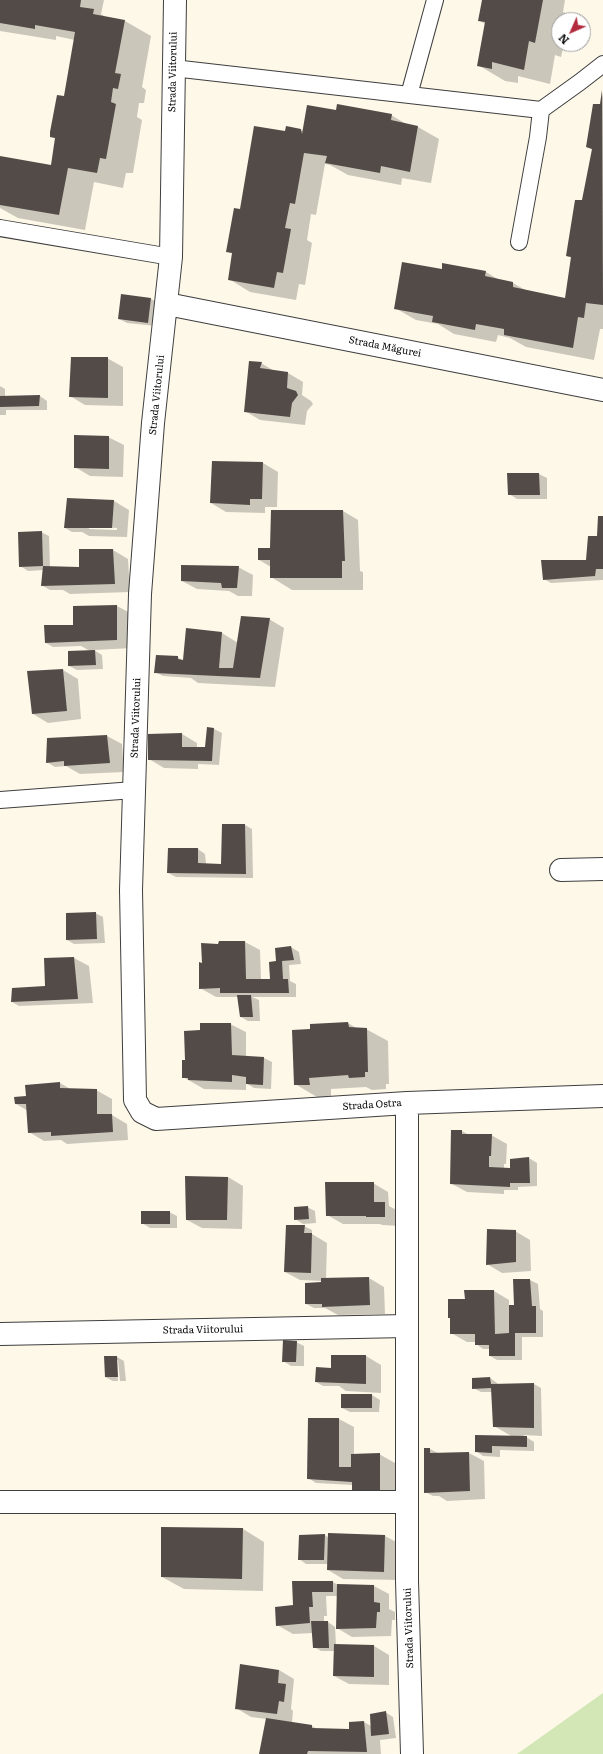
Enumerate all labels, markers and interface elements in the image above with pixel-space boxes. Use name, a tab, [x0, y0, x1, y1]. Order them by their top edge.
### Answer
north arrow	[551, 12, 591, 52]
text: N	[554, 31, 572, 49]
street label: Strada Viitorului	[166, 32, 180, 112]
street label: Strada Măgurei	[348, 334, 422, 360]
street label: Strada Viitorului	[147, 354, 167, 436]
street label: Strada Viitorului	[129, 678, 143, 758]
street label: Strada Ostra	[342, 1097, 402, 1113]
street label: Strada Viitorului	[163, 1323, 243, 1337]
street label: Strada Viitorului	[402, 1588, 416, 1668]

